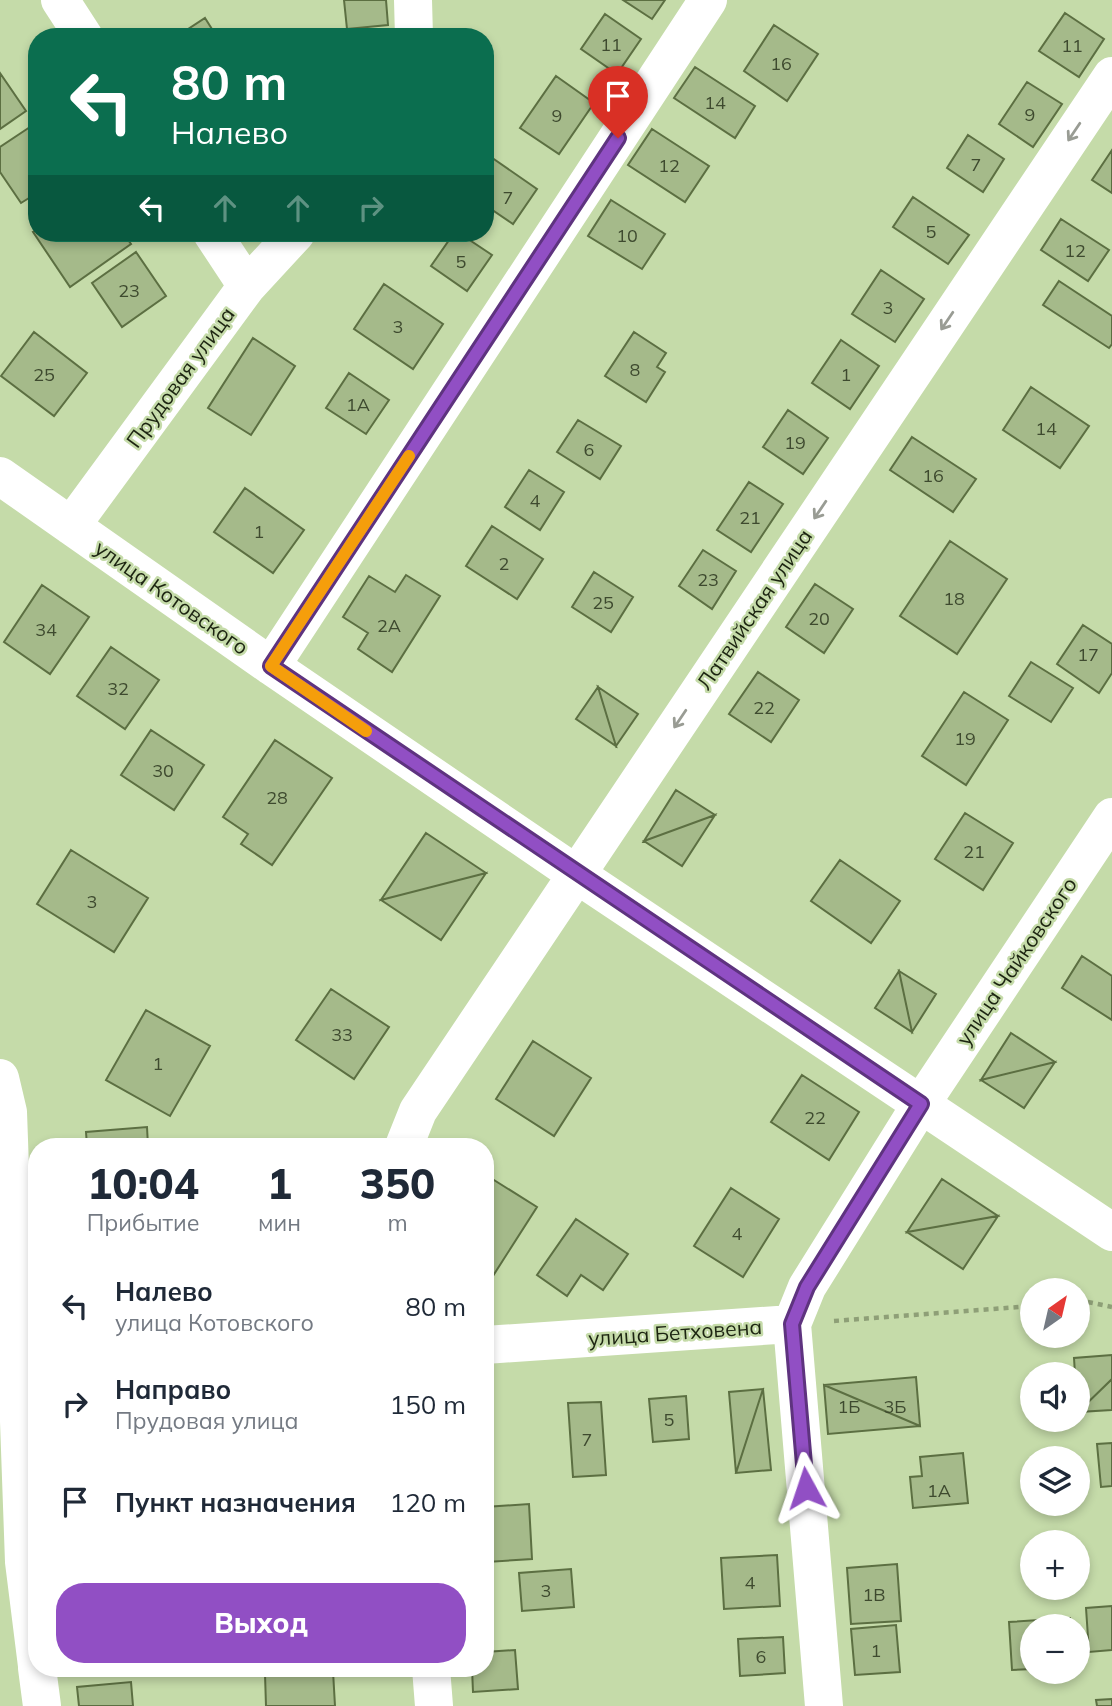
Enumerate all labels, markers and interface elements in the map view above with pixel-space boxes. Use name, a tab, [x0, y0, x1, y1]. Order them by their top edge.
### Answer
house number: 11	[600, 33, 622, 56]
house number: 11	[1061, 34, 1083, 57]
text: 80 m	[171, 51, 287, 112]
house number: 16	[770, 52, 792, 75]
icon: left	[56, 56, 147, 147]
pin	[588, 66, 648, 138]
icon: arrive	[599, 77, 637, 115]
house number: 14	[704, 91, 726, 114]
house number: 9	[1025, 103, 1035, 126]
house number: 9	[552, 104, 562, 127]
text: Налево	[171, 112, 288, 152]
one-way arrow	[1067, 122, 1081, 141]
house number: 7	[971, 153, 981, 176]
house number: 12	[658, 154, 680, 177]
house number: 7	[503, 186, 513, 209]
icon: left	[133, 189, 171, 227]
icon: ahead	[206, 189, 244, 227]
icon: ahead	[279, 189, 317, 227]
icon: right	[352, 189, 390, 227]
house number: 5	[926, 220, 937, 243]
house number: 10	[616, 224, 638, 247]
house number: 12	[1064, 239, 1086, 262]
house number: 5	[456, 250, 467, 273]
house number: 23	[118, 279, 140, 302]
house number: 3	[883, 296, 893, 319]
street label: Прудовая улица	[120, 302, 240, 452]
one-way arrow	[940, 311, 954, 330]
house number: 3	[393, 315, 403, 338]
house number: 8	[630, 358, 640, 381]
house number: 25	[33, 363, 55, 386]
house number: 1	[841, 363, 851, 386]
house number: 1А	[346, 393, 370, 416]
house number: 14	[1035, 417, 1057, 440]
house number: 19	[784, 431, 806, 454]
house number: 6	[584, 438, 594, 461]
house number: 16	[922, 464, 944, 487]
house number: 4	[530, 489, 541, 512]
one-way arrow	[813, 500, 827, 519]
house number: 21	[739, 506, 761, 529]
house number: 1	[254, 520, 264, 543]
street label: Латвийская улица	[691, 524, 817, 694]
street label: улица Котовского	[90, 534, 254, 660]
house number: 2	[499, 552, 509, 575]
house number: 23	[697, 568, 719, 591]
house number: 18	[943, 587, 965, 610]
house number: 25	[592, 591, 614, 614]
house number: 20	[808, 607, 830, 630]
house number: 2А	[377, 614, 401, 637]
house number: 34	[35, 618, 57, 641]
house number: 17	[1077, 643, 1099, 666]
house number: 32	[107, 677, 129, 700]
house number: 22	[753, 696, 775, 719]
one-way arrow	[673, 709, 687, 728]
house number: 19	[954, 727, 976, 750]
house number: 30	[152, 759, 174, 782]
house number: 28	[266, 786, 288, 809]
house number: 21	[963, 840, 985, 863]
street label: улица Чайковского	[950, 872, 1082, 1050]
house number: 3	[87, 890, 97, 913]
house number: 33	[331, 1023, 353, 1046]
house number: 1	[153, 1052, 163, 1075]
house number: 22	[804, 1106, 826, 1129]
text: 10:04	[87, 1157, 199, 1210]
text: 1	[267, 1157, 292, 1210]
text: 350	[360, 1157, 435, 1210]
text: Прибытие	[87, 1208, 199, 1237]
text: мин	[258, 1208, 301, 1237]
text: m	[387, 1208, 408, 1237]
house number: 4	[732, 1222, 743, 1245]
text: Налево	[115, 1275, 213, 1308]
north arrow	[1020, 1278, 1090, 1348]
map controls	[1020, 1278, 1090, 1684]
icon: left	[56, 1287, 94, 1325]
text: 80 m	[405, 1290, 466, 1323]
text: улица Котовского	[115, 1308, 314, 1337]
street label: улица Бетховена	[587, 1313, 763, 1351]
button: sound	[1020, 1362, 1090, 1432]
text: Направо	[115, 1373, 231, 1406]
icon: right	[56, 1385, 94, 1423]
text: 150 m	[390, 1388, 466, 1421]
house number: 1Б	[838, 1395, 861, 1418]
house number: 3Б	[884, 1395, 907, 1418]
text: Прудовая улица	[115, 1406, 299, 1435]
house number: 5	[664, 1408, 675, 1431]
house number: 7	[582, 1428, 592, 1451]
button: layers	[1020, 1446, 1090, 1516]
position arrow	[769, 1451, 843, 1525]
house number: 1А	[927, 1479, 951, 1502]
icon: arrive	[56, 1483, 94, 1521]
text: Пункт назначения	[115, 1486, 356, 1519]
text: 120 m	[390, 1486, 466, 1519]
button: +	[1020, 1530, 1090, 1600]
house number: 4	[745, 1571, 756, 1594]
house number: 3	[541, 1579, 551, 1602]
button: Выход	[56, 1583, 466, 1663]
house number: 1В	[862, 1583, 886, 1606]
button: −	[1020, 1614, 1090, 1684]
house number: 1	[871, 1639, 881, 1662]
house number: 6	[756, 1645, 766, 1668]

